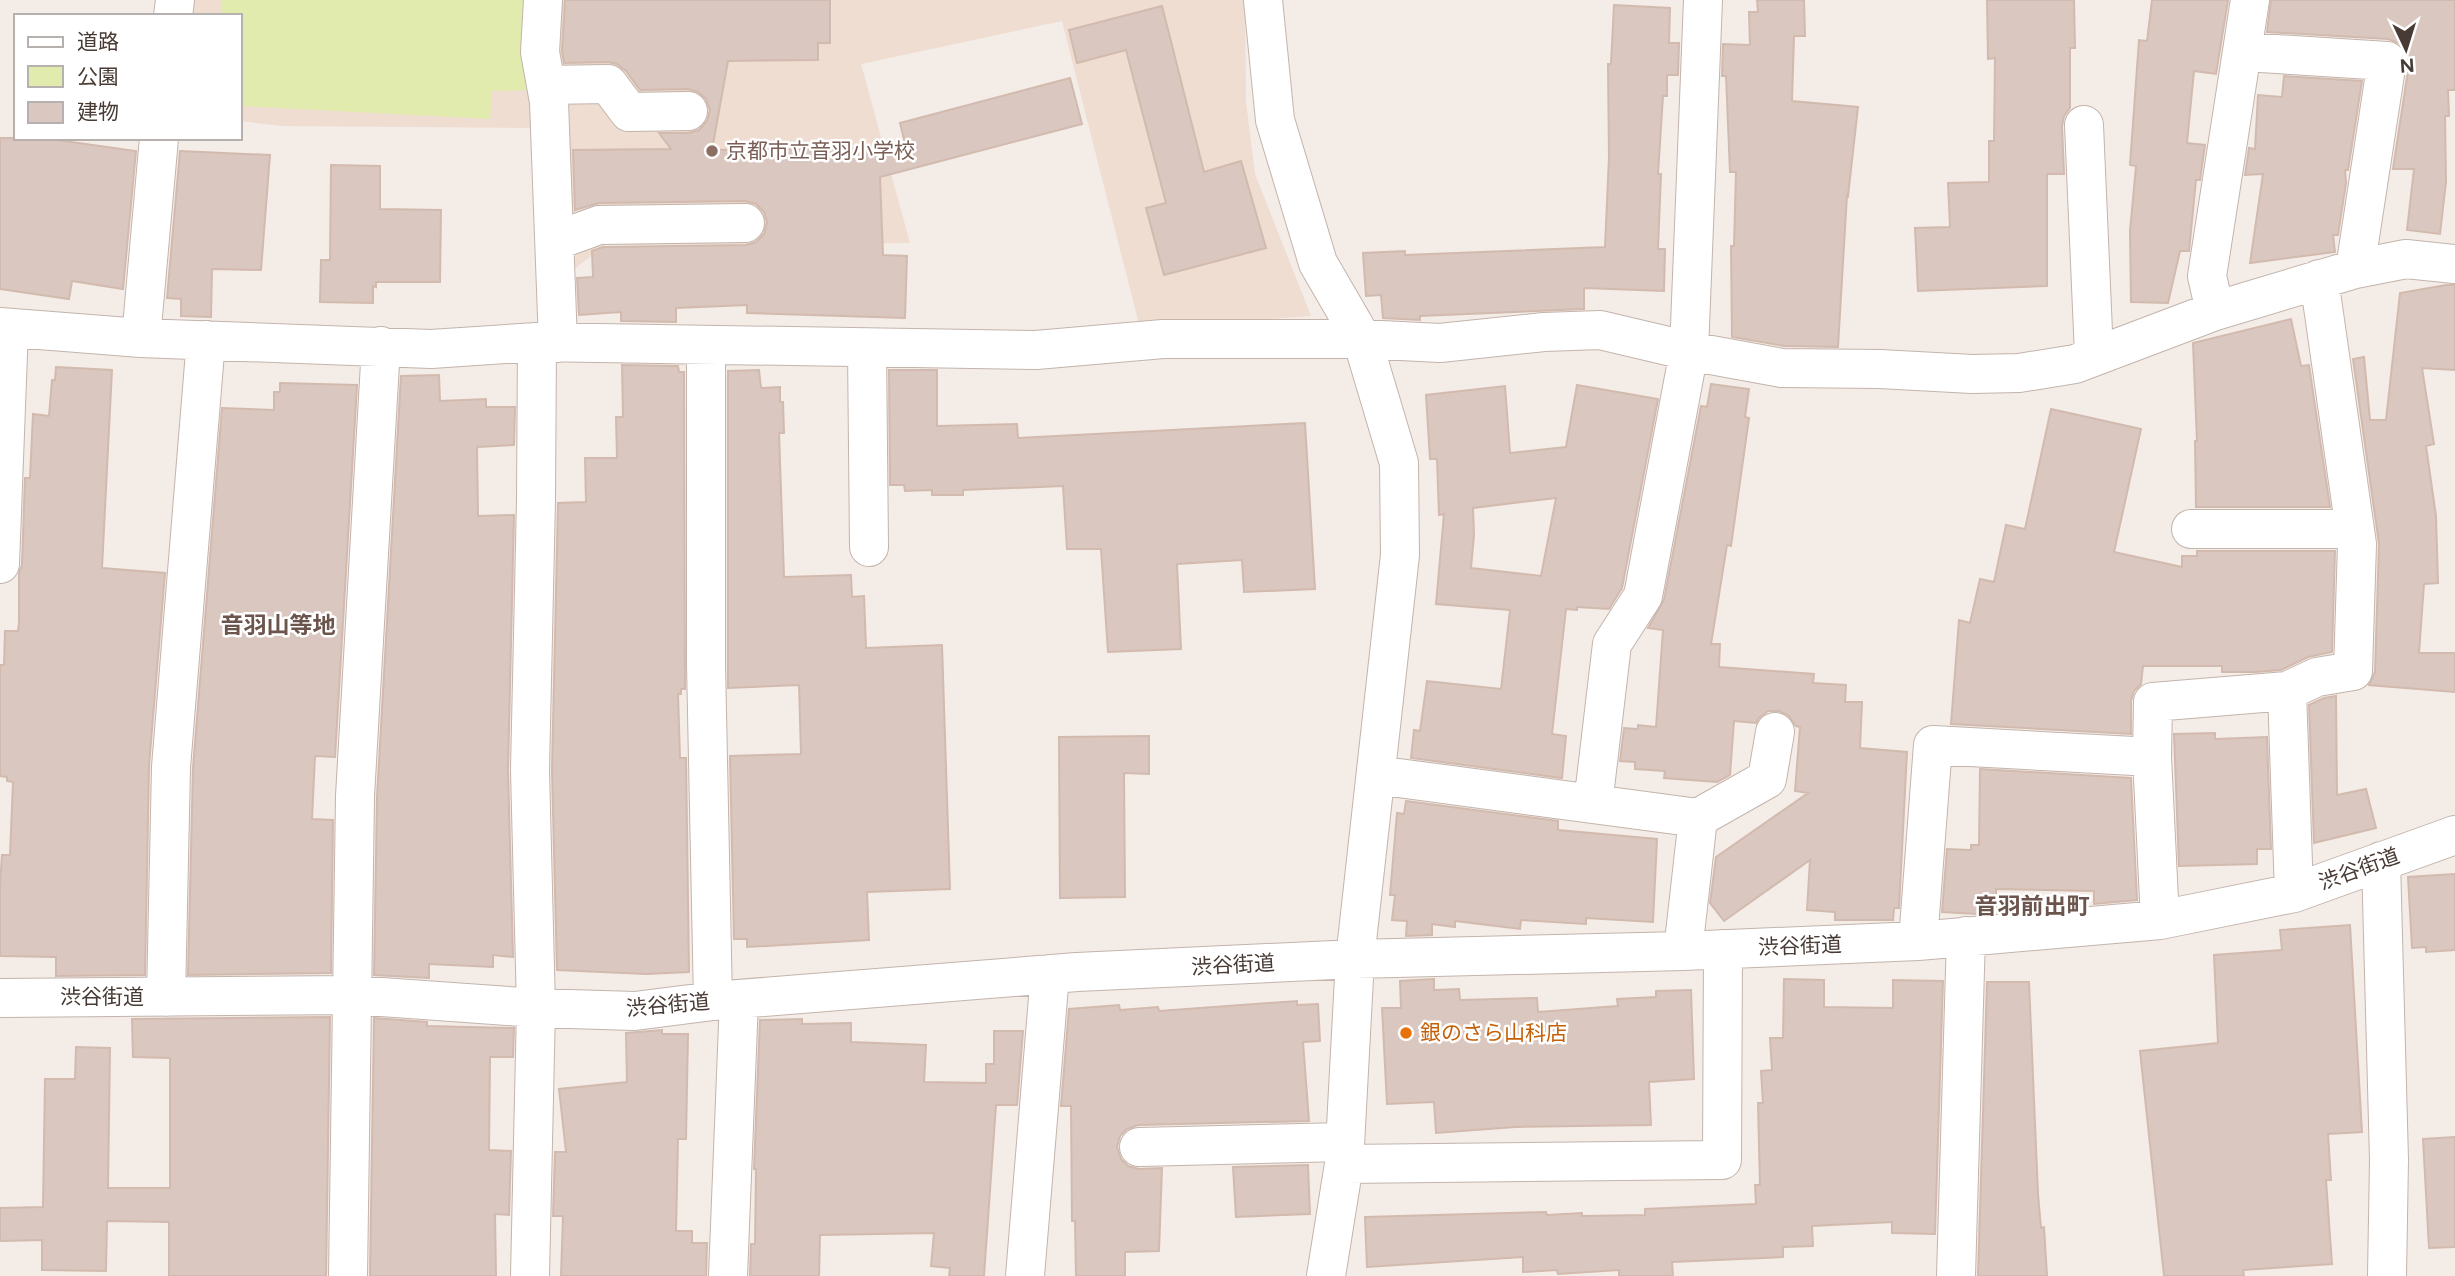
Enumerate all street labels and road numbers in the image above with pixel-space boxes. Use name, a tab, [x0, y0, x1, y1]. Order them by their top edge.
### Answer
street label: 渋谷街道	[2315, 842, 2403, 895]
street label: 渋谷街道	[1758, 932, 1842, 959]
street label: 渋谷街道	[1190, 950, 1276, 979]
street label: 渋谷街道	[60, 984, 144, 1009]
street label: 渋谷街道	[625, 988, 711, 1021]

